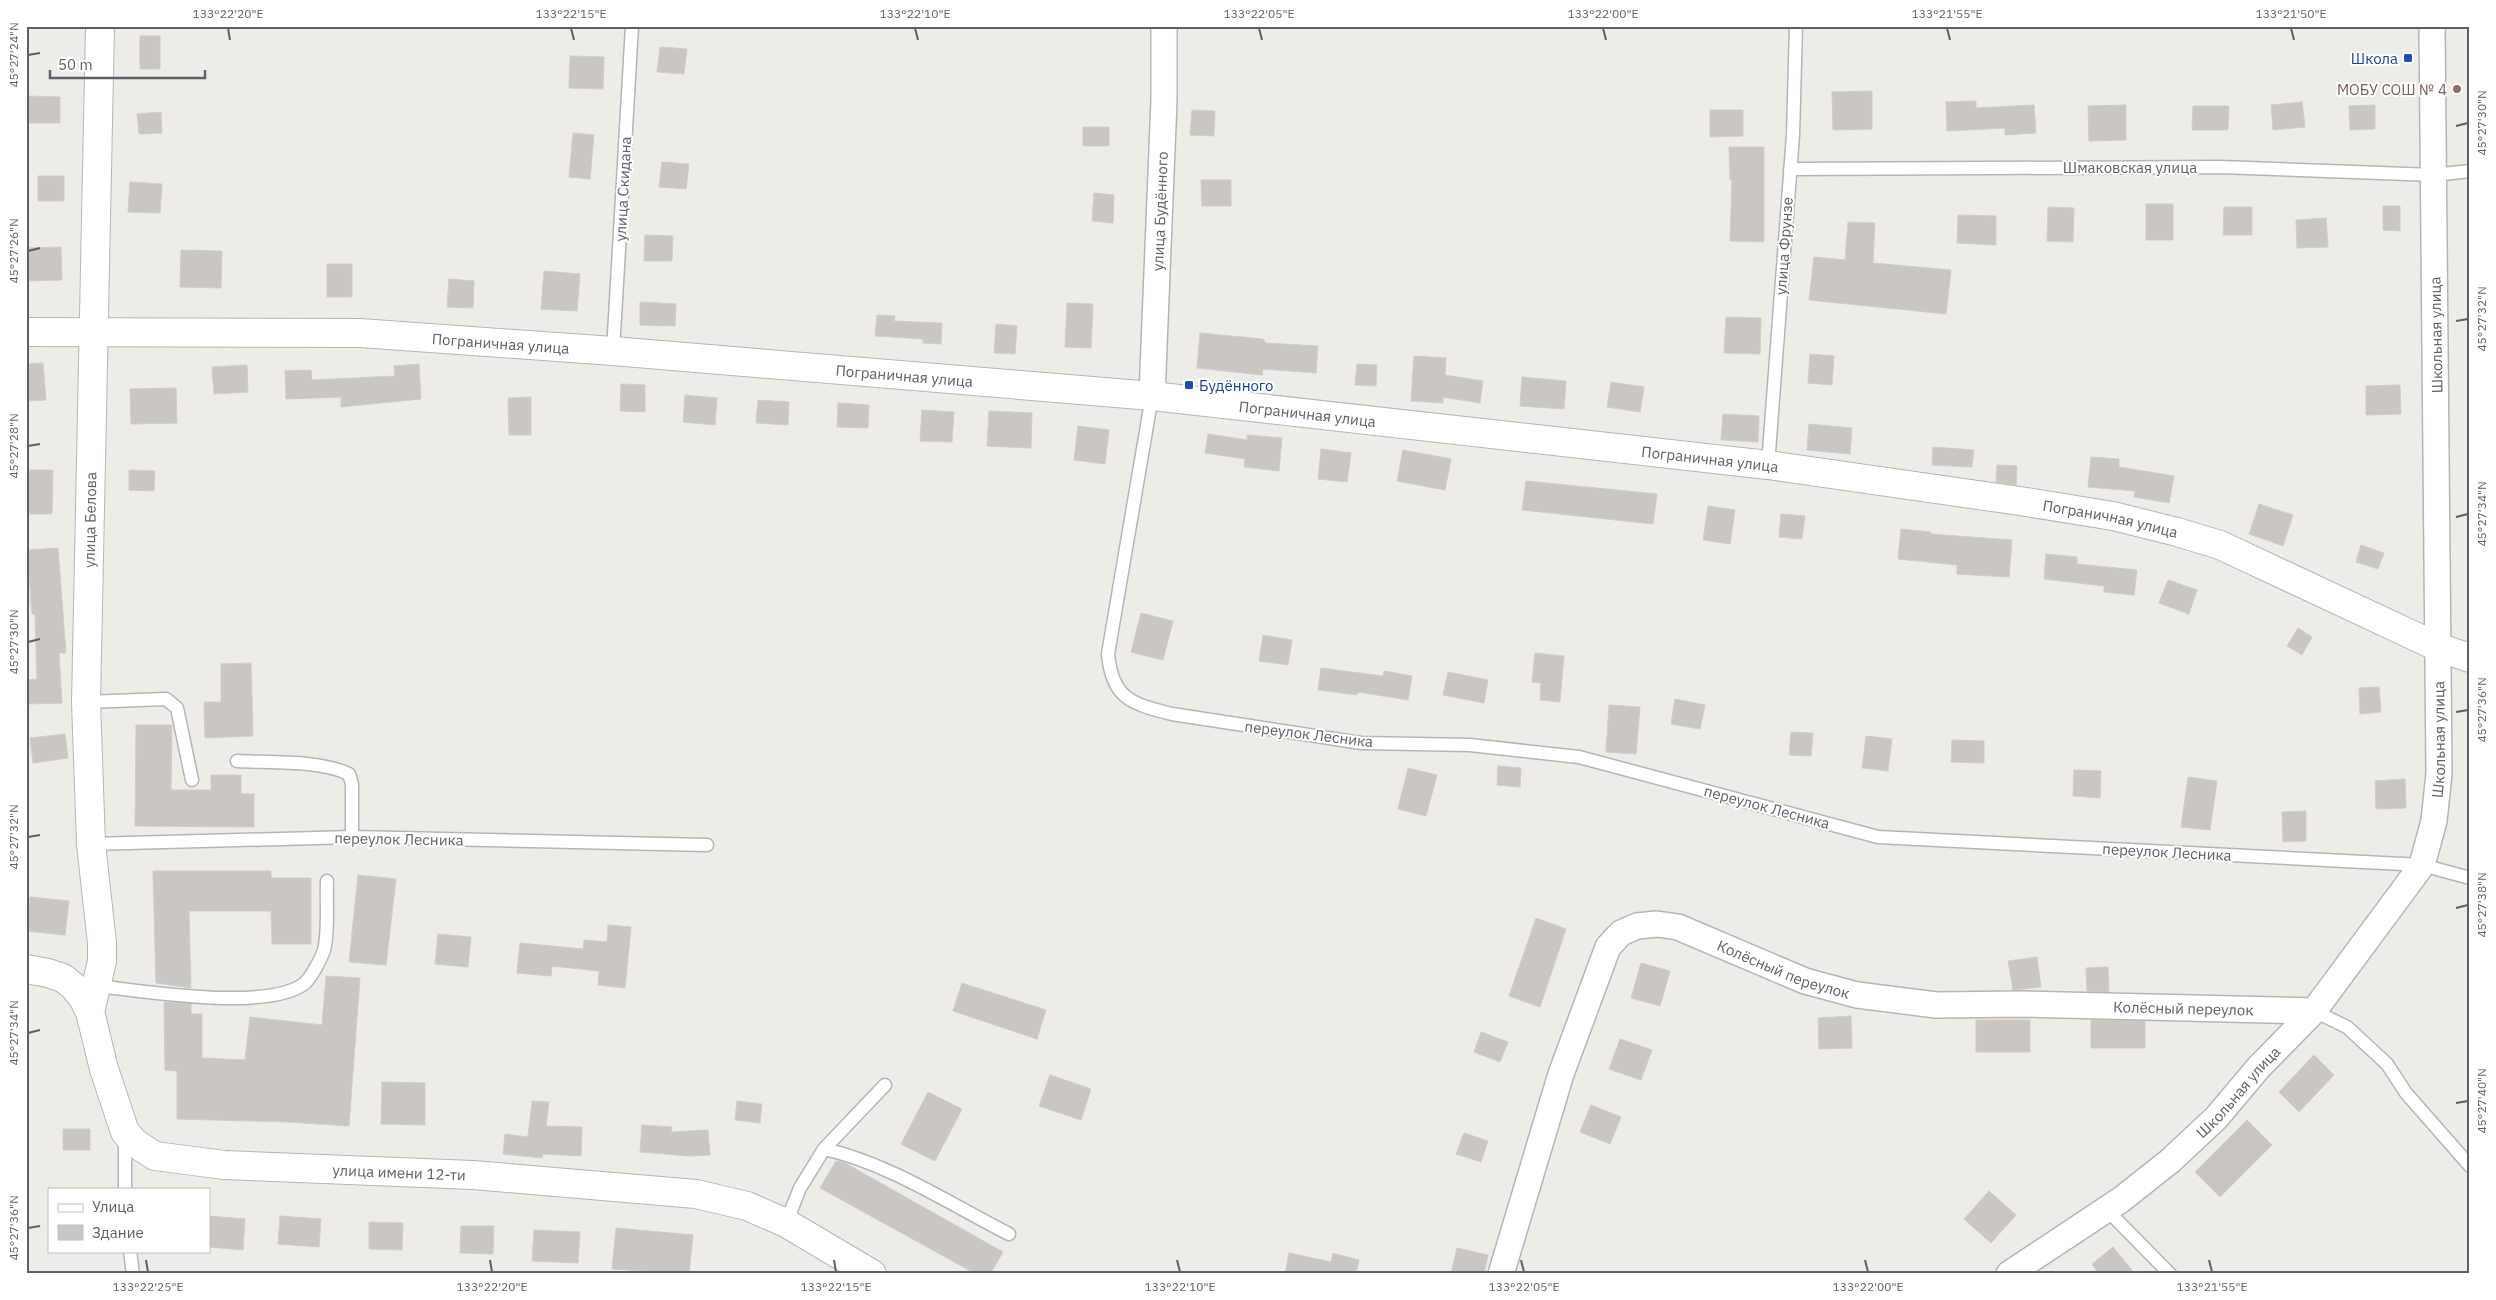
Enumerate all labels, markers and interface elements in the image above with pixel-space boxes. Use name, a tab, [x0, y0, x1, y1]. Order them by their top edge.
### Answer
text: 133°22'20"E	[193, 6, 263, 21]
text: 133°22'15"E	[536, 6, 606, 21]
text: 133°22'10"E	[880, 6, 950, 21]
text: 133°22'05"E	[1224, 6, 1294, 21]
text: 133°22'00"E	[1568, 6, 1638, 21]
text: 133°21'55"E	[1912, 6, 1982, 21]
text: 133°21'50"E	[2256, 6, 2326, 21]
text: 45°27'24"N	[6, 22, 21, 88]
scale bar	[50, 48, 205, 80]
place label: Школа	[2351, 49, 2398, 68]
marker: Школа	[2402, 52, 2414, 64]
text: 50 m	[58, 55, 93, 74]
place label: МОБУ СОШ № 4	[2337, 80, 2447, 99]
marker: МОБУ СОШ № 4	[2451, 83, 2463, 95]
text: 45°27'30"N	[2474, 90, 2489, 156]
street label: улица Скидана	[611, 136, 635, 242]
street label: улица Будённого	[1148, 151, 1171, 271]
street label: Шмаковская улица	[2063, 158, 2197, 177]
street label: улица Фрунзе	[1771, 196, 1797, 296]
text: 45°27'26"N	[6, 218, 21, 284]
street label: Школьная улица	[2425, 276, 2447, 394]
text: 45°27'32"N	[2474, 286, 2489, 352]
street label: Пограничная улица	[431, 329, 570, 357]
street label: Пограничная улица	[835, 360, 974, 391]
place label: Будённого	[1199, 376, 1274, 395]
marker: Будённого	[1183, 379, 1195, 391]
street label: Пограничная улица	[1238, 396, 1377, 431]
text: 45°27'28"N	[6, 413, 21, 479]
street label: Пограничная улица	[1640, 441, 1780, 476]
street label: улица Белова	[80, 472, 100, 568]
text: 45°27'34"N	[2474, 481, 2489, 547]
street label: Пограничная улица	[2041, 495, 2180, 541]
text: 45°27'30"N	[6, 609, 21, 675]
text: 45°27'36"N	[2474, 677, 2489, 743]
street label: Школьная улица	[2427, 681, 2449, 799]
street label: переулок Лесника	[1244, 717, 1374, 751]
street label: переулок Лесника	[1702, 781, 1832, 833]
text: 45°27'32"N	[6, 804, 21, 870]
street label: переулок Лесника	[334, 828, 464, 850]
street label: переулок Лесника	[2102, 839, 2232, 865]
text: 45°27'38"N	[2474, 872, 2489, 938]
street label: Колёсный переулок	[1714, 935, 1852, 1002]
street label: Колёсный переулок	[2113, 997, 2254, 1019]
text: 45°27'34"N	[6, 1000, 21, 1066]
street label: Школьная улица	[2192, 1042, 2284, 1142]
text: 45°27'40"N	[2474, 1068, 2489, 1134]
street label: улица имени 12-ти	[332, 1160, 466, 1184]
legend	[48, 1188, 210, 1252]
text: 45°27'36"N	[6, 1195, 21, 1261]
text: Улица	[92, 1197, 134, 1216]
text: Здание	[92, 1223, 144, 1242]
text: 133°22'25"E	[113, 1279, 183, 1294]
text: 133°22'20"E	[457, 1279, 527, 1294]
text: 133°22'15"E	[801, 1279, 871, 1294]
text: 133°22'10"E	[1145, 1279, 1215, 1294]
text: 133°22'05"E	[1489, 1279, 1559, 1294]
text: 133°22'00"E	[1833, 1279, 1903, 1294]
text: 133°21'55"E	[2177, 1279, 2247, 1294]

